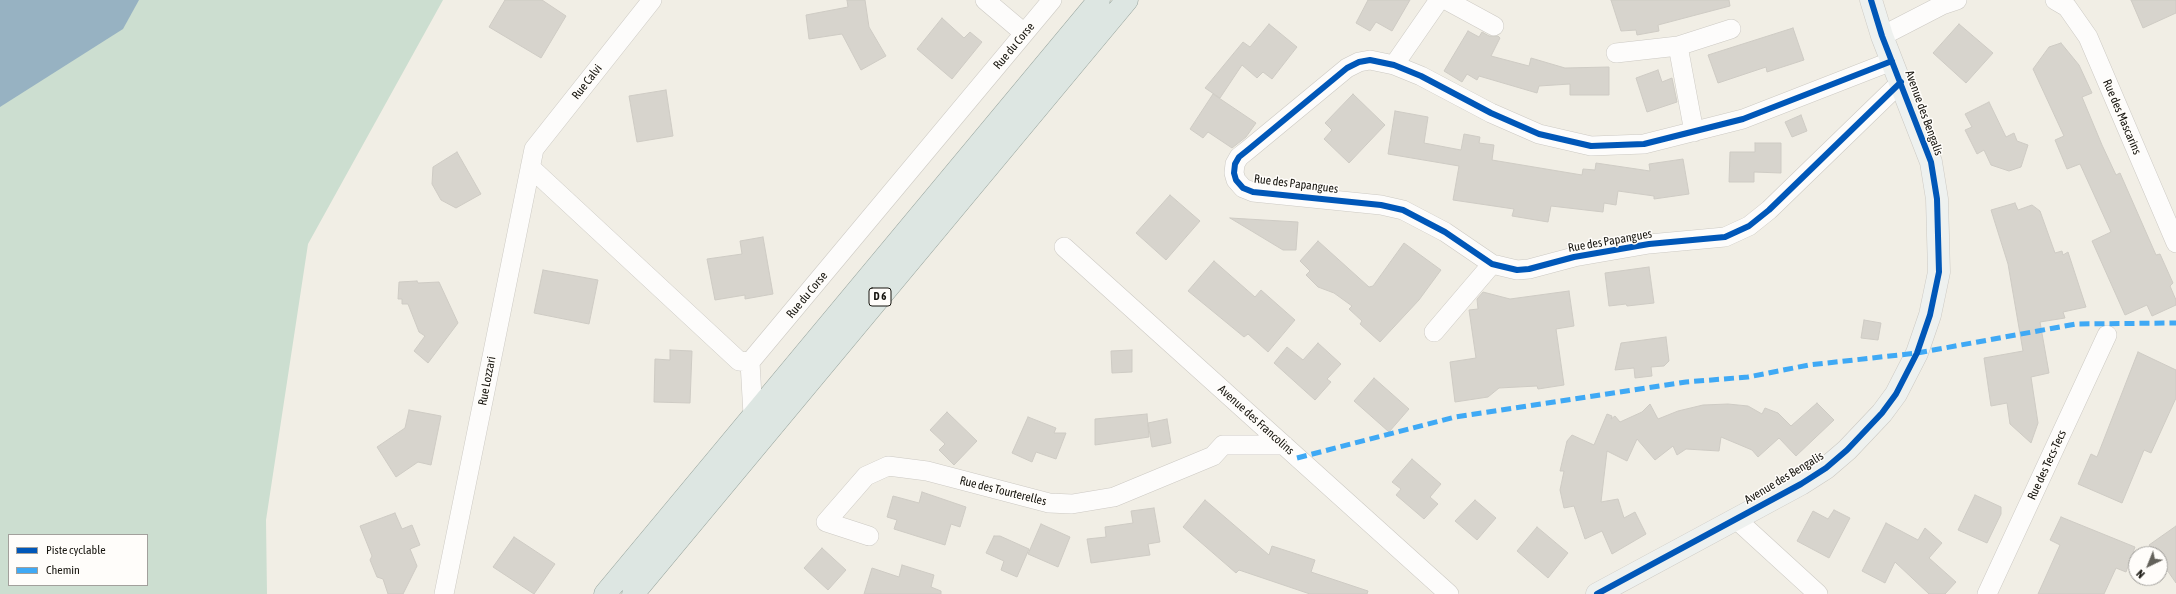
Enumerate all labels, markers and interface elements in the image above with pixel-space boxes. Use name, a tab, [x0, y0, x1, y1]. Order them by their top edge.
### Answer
street label: Rue du Corse	[990, 20, 1038, 72]
street label: Rue Calvi	[569, 62, 605, 102]
street label: Avenue des Bengalis	[1902, 68, 1946, 158]
street label: Rue des Mascarins	[2100, 77, 2144, 157]
street label: Rue des Papangues	[1253, 172, 1339, 196]
street label: Rue des Papangues	[1567, 227, 1653, 255]
street label: Rue du Corse	[783, 269, 831, 321]
road number: D 6	[869, 288, 891, 306]
street label: Rue Lozzari	[475, 355, 499, 407]
street label: Avenue des Francolins	[1215, 382, 1297, 458]
street label: Rue des Tecs-Tecs	[2025, 428, 2069, 502]
street label: Avenue des Bengalis	[1742, 449, 1826, 507]
street label: Rue des Tourterelles	[958, 473, 1048, 509]
legend	[8, 534, 148, 586]
text: Piste cyclable	[46, 543, 106, 557]
north arrow	[2128, 546, 2168, 586]
text: Chemin	[46, 563, 80, 577]
text: N	[2134, 567, 2147, 581]

